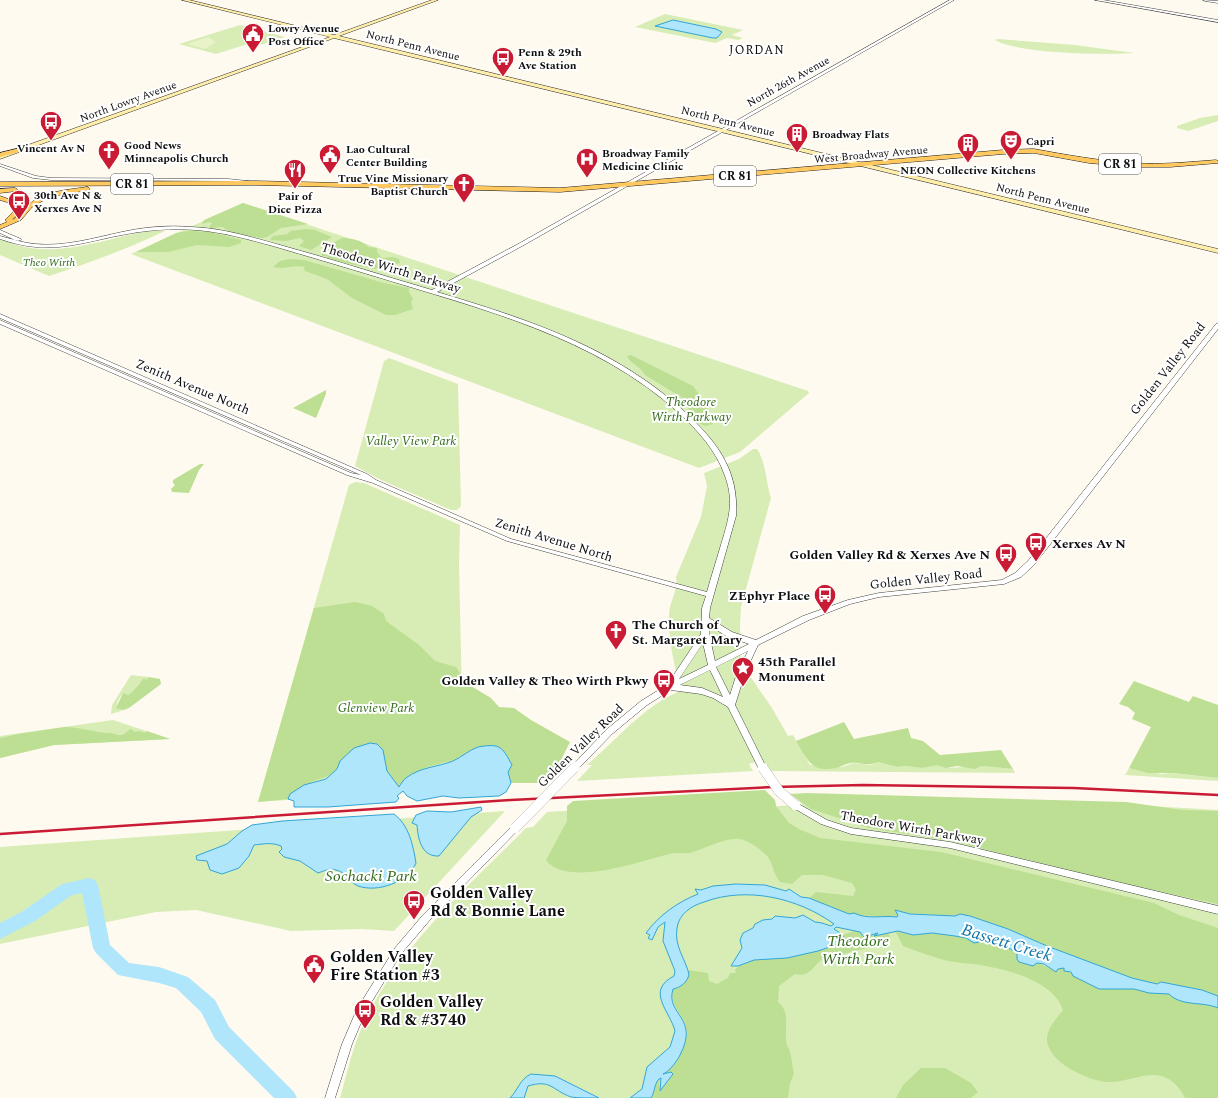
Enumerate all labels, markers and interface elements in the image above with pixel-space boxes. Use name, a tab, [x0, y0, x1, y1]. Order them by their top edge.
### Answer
place label: Lowry Avenue Post Office	[268, 20, 340, 50]
public building icon: Lowry Avenue Post Office	[240, 21, 266, 54]
street label: North Penn Avenue	[364, 26, 462, 65]
district label: JORDAN	[729, 41, 785, 60]
place label: Penn & 29th Ave Station	[518, 44, 582, 74]
bus stop icon: Penn & 29th Ave Station	[490, 45, 516, 78]
street label: North 26th Avenue	[744, 52, 833, 111]
street label: North Lowry Avenue	[77, 76, 179, 127]
street label: North Penn Avenue	[679, 102, 777, 141]
bus stop icon: Vincent Av N	[38, 109, 64, 142]
building icon: Broadway Flats	[784, 121, 810, 154]
place label: Broadway Flats	[812, 126, 890, 143]
theatre icon: Capri	[998, 128, 1024, 161]
building icon: NEON Collective Kitchens	[955, 131, 981, 164]
place label: Capri	[1026, 133, 1055, 150]
place label: Good News Minneapolis Church	[124, 137, 229, 167]
church icon: Good News Minneapolis Church	[96, 138, 122, 171]
place label: Vincent Av N	[17, 140, 85, 157]
place label: Lao Cultural Center Building	[346, 141, 427, 171]
street label: West Broadway Avenue	[813, 141, 929, 168]
public building icon: Lao Cultural Center Building	[317, 142, 343, 175]
place label: Broadway Family Medicine Clinic	[602, 145, 690, 175]
hospital icon: Broadway Family Medicine Clinic	[574, 146, 600, 179]
road number: CR 81	[1099, 154, 1141, 174]
restaurant icon: Pair of Dice Pizza	[282, 157, 308, 190]
place label: NEON Collective Kitchens	[900, 162, 1036, 179]
road number: CR 81	[714, 166, 756, 186]
place label: True Vine Missionary Baptist Church	[338, 170, 449, 200]
church icon: True Vine Missionary Baptist Church	[451, 171, 477, 204]
road number: CR 81	[111, 174, 153, 194]
street label: North Penn Avenue	[994, 179, 1092, 218]
place label: 30th Ave N & Xerxes Ave N	[34, 187, 102, 217]
bus stop icon: 30th Ave N & Xerxes Ave N	[6, 188, 32, 221]
place label: Pair of Dice Pizza	[268, 188, 322, 218]
street label: Theodore Wirth Parkway	[318, 237, 464, 299]
park label: Theo Wirth	[23, 254, 75, 271]
street label: Golden Valley Road	[1125, 318, 1211, 419]
street label: Zenith Avenue North	[132, 354, 253, 420]
park label: Theodore Wirth Parkway	[651, 392, 731, 427]
park label: Valley View Park	[366, 431, 456, 451]
street label: Zenith Avenue North	[492, 513, 616, 568]
bus stop icon: Xerxes Av N	[1023, 530, 1049, 563]
place label: Xerxes Av N	[1052, 534, 1126, 554]
bus stop icon: Golden Valley Rd & Xerxes Ave N	[993, 541, 1019, 574]
place label: Golden Valley Rd & Xerxes Ave N	[790, 545, 990, 565]
street label: Golden Valley Road	[869, 563, 983, 595]
bus stop icon: ZEphyr Place	[812, 582, 838, 615]
place label: ZEphyr Place	[729, 586, 810, 606]
place label: The Church of St. Margaret Mary	[632, 615, 743, 650]
church icon: The Church of St. Margaret Mary	[603, 618, 629, 651]
place label: 45th Parallel Monument	[758, 652, 836, 687]
place icon: 45th Parallel Monument	[730, 655, 756, 688]
bus stop icon: Golden Valley & Theo Wirth Pkwy	[651, 667, 677, 700]
place label: Golden Valley & Theo Wirth Pkwy	[442, 671, 649, 691]
park label: Glenview Park	[338, 698, 414, 718]
street label: Golden Valley Road	[533, 699, 628, 792]
street label: Theodore Wirth Parkway	[839, 806, 986, 851]
park label: Sochacki Park	[325, 864, 417, 888]
place label: Golden Valley Rd & Bonnie Lane	[430, 881, 565, 923]
bus stop icon: Golden Valley Rd & Bonnie Lane	[401, 888, 427, 921]
water label: Bassett Creek	[958, 917, 1055, 969]
park label: Theodore Wirth Park	[822, 929, 895, 971]
place label: Golden Valley Fire Station #3	[330, 945, 440, 987]
public building icon: Golden Valley Fire Station #3	[301, 952, 327, 985]
place label: Golden Valley Rd & #3740	[380, 990, 484, 1032]
bus stop icon: Golden Valley Rd & #3740	[352, 997, 378, 1030]

